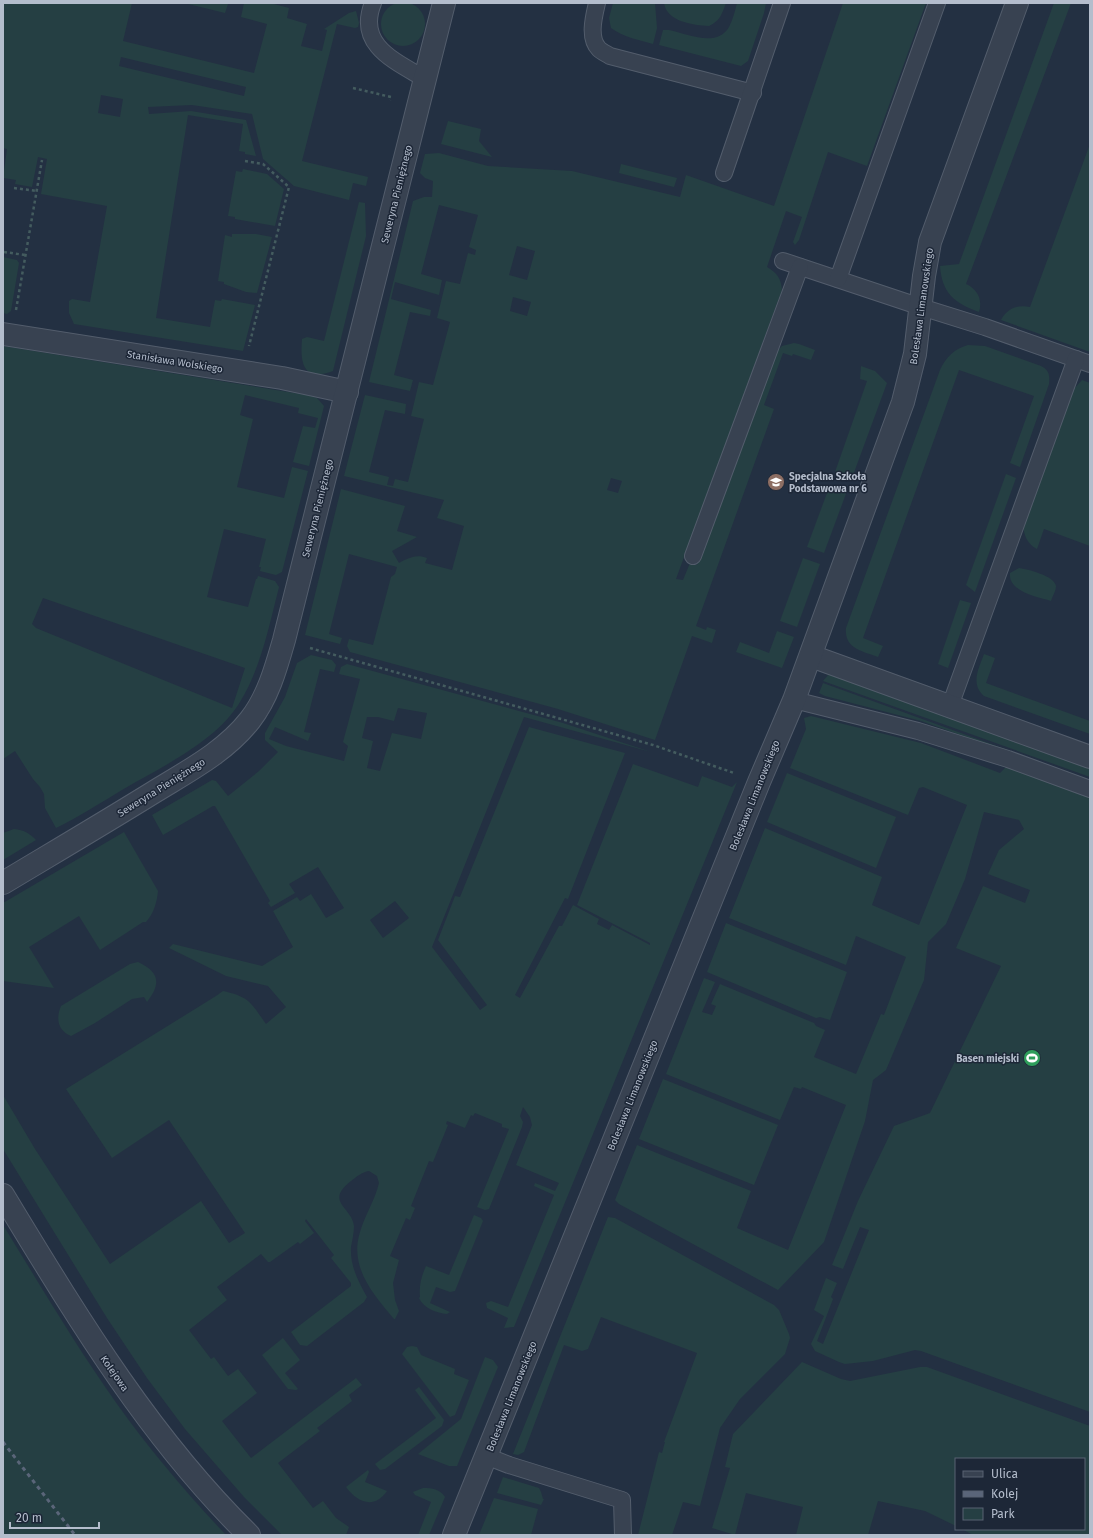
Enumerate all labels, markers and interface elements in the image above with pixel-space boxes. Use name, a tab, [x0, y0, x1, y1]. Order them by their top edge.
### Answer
street label: Seweryna Pieniężnego	[379, 144, 415, 245]
street label: Bolesława Limanowskiego	[908, 247, 936, 365]
street label: Stanisława Wolskiego	[126, 348, 224, 376]
street label: Seweryna Pieniężnego	[300, 458, 336, 559]
place label: Specjalna Szkoła Podstawowa nr 6	[789, 471, 867, 495]
school or university icon: Specjalna Szkoła Podstawowa nr 6	[766, 472, 786, 492]
street label: Bolesława Limanowskiego	[727, 738, 783, 852]
street label: Seweryna Pieniężnego	[116, 756, 208, 820]
street label: Bolesława Limanowskiego	[605, 1038, 661, 1152]
sports icon: Basen miejski	[1022, 1048, 1042, 1068]
place label: Basen miejski	[956, 1053, 1019, 1065]
street label: Bolesława Limanowskiego	[484, 1339, 540, 1453]
street label: Kolejowa	[97, 1353, 131, 1394]
legend	[955, 1458, 1085, 1530]
text: Ulica	[991, 1467, 1018, 1481]
text: Kolej	[991, 1487, 1018, 1501]
scale bar	[10, 1504, 99, 1530]
text: Park	[991, 1507, 1015, 1521]
text: 20 m	[16, 1511, 42, 1525]

